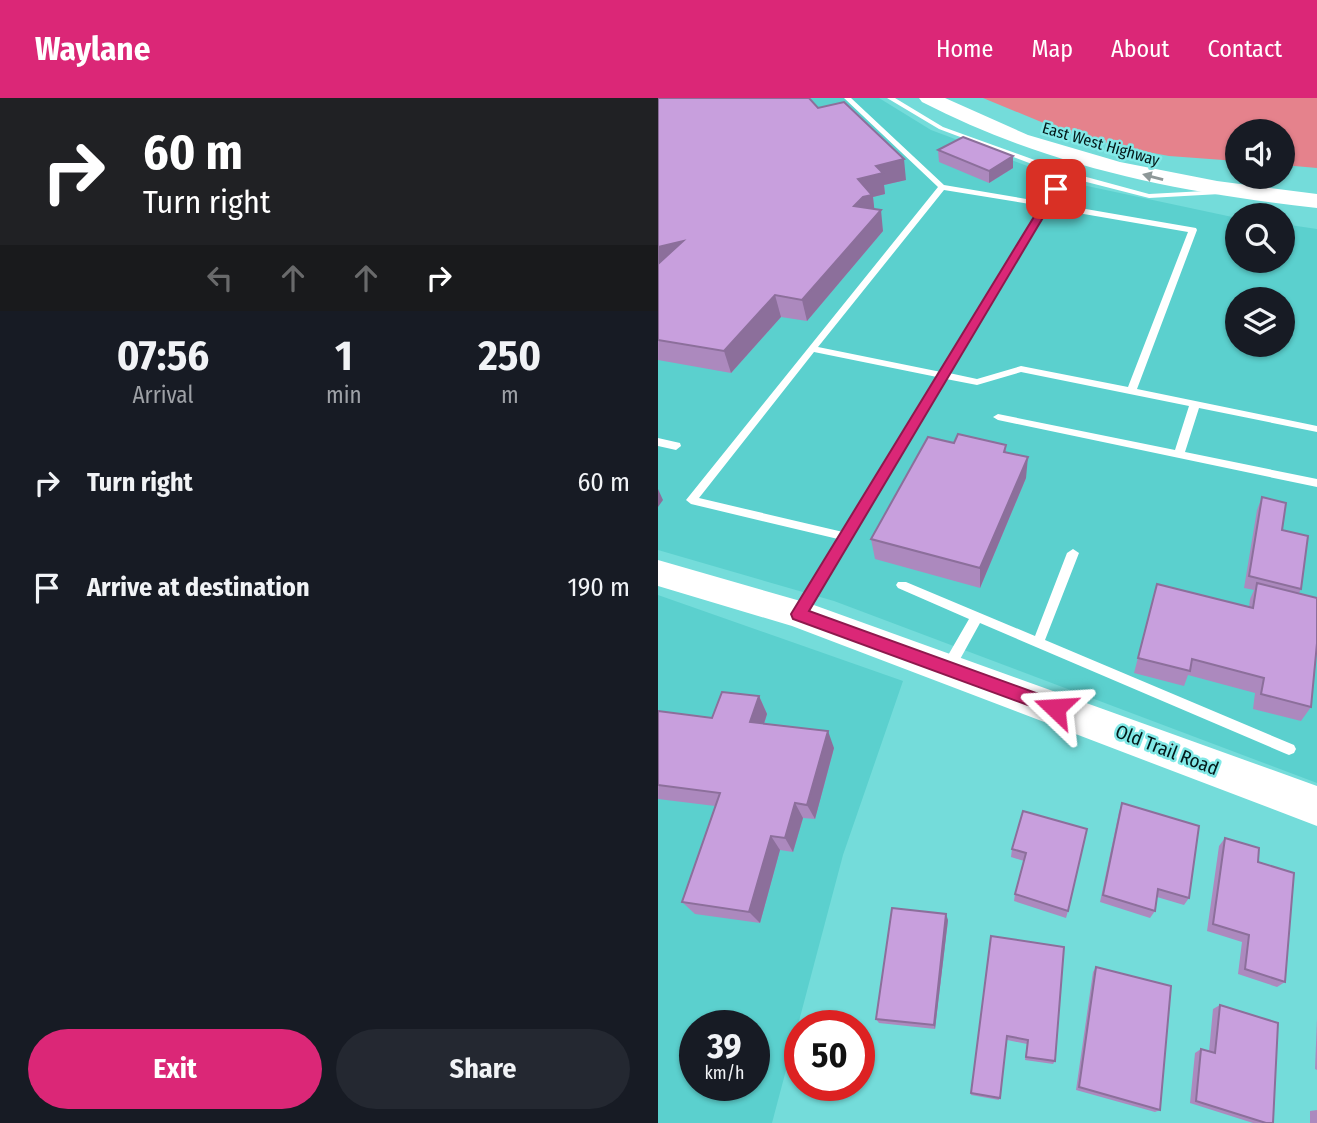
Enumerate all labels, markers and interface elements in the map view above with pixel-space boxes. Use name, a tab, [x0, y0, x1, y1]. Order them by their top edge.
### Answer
text: Waylane	[35, 29, 150, 69]
text: Home	[936, 35, 993, 63]
text: Map	[1031, 35, 1073, 63]
text: About	[1111, 35, 1169, 63]
text: Contact	[1207, 35, 1282, 63]
street label: East West Highway	[1040, 118, 1163, 170]
map controls	[1225, 119, 1295, 357]
button: sound	[1225, 119, 1295, 189]
text: 60 m	[143, 123, 243, 182]
icon: right	[28, 126, 119, 217]
pin	[1026, 159, 1086, 219]
icon: arrive	[1037, 170, 1075, 208]
one-way arrow	[1141, 171, 1163, 182]
text: Turn right	[143, 183, 270, 221]
button: search	[1225, 203, 1295, 273]
icon: left	[201, 259, 239, 297]
icon: ahead	[274, 259, 312, 297]
icon: ahead	[347, 259, 385, 297]
icon: right	[420, 259, 458, 297]
button: layers	[1225, 287, 1295, 357]
text: 07:56	[117, 331, 209, 381]
text: 1	[335, 331, 353, 381]
text: 250	[478, 331, 541, 381]
text: Arrival	[133, 381, 193, 409]
text: min	[326, 381, 362, 409]
text: m	[501, 381, 519, 409]
icon: right	[28, 464, 66, 502]
text: Turn right	[87, 467, 193, 498]
text: 60 m	[577, 467, 630, 498]
icon: arrive	[28, 569, 66, 607]
text: Arrive at destination	[87, 572, 310, 603]
text: 190 m	[568, 572, 630, 603]
position arrow	[1018, 671, 1092, 745]
street label: Old Trail Road	[1112, 720, 1222, 780]
speed limit sign: 50	[784, 1010, 875, 1101]
text: 39	[707, 1025, 742, 1067]
button: Exit	[28, 1029, 322, 1109]
button: Share	[336, 1029, 630, 1109]
text: km/h	[704, 1062, 745, 1084]

